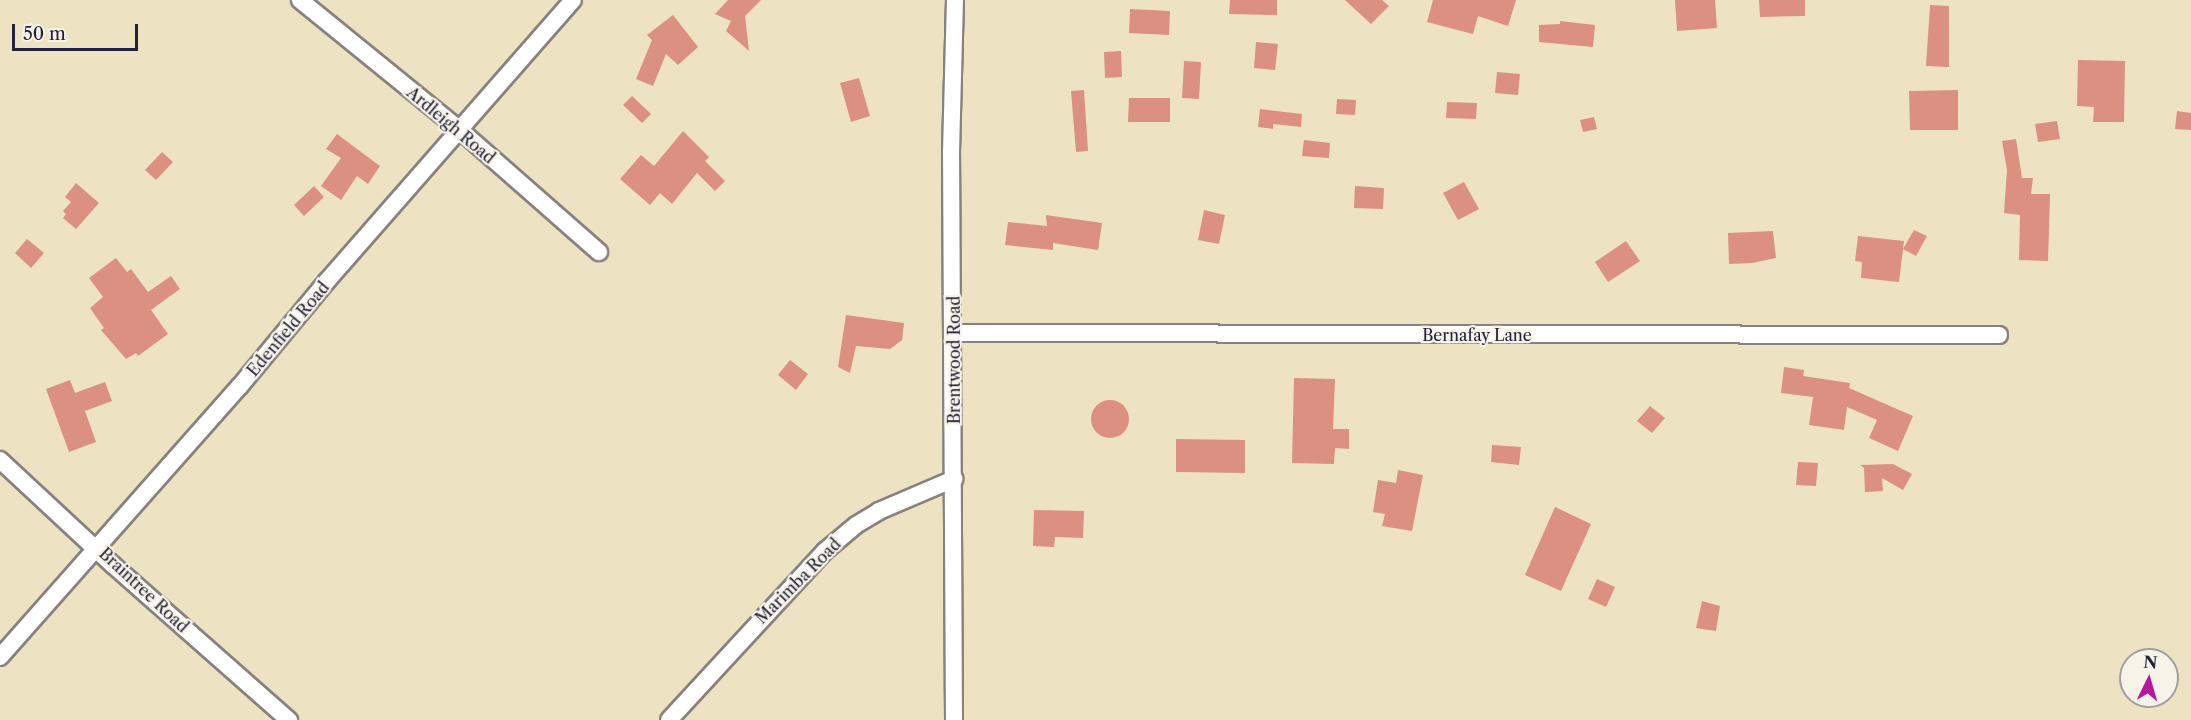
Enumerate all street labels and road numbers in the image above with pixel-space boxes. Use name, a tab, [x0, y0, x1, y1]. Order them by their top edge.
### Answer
street label: Ardleigh Road	[403, 83, 499, 167]
street label: Edenfield Road	[243, 278, 333, 380]
street label: Brentwood Road	[944, 296, 964, 424]
street label: Bernafay Lane	[1422, 325, 1532, 345]
street label: Marimba Road	[751, 534, 845, 628]
street label: Braintree Road	[95, 544, 193, 636]

